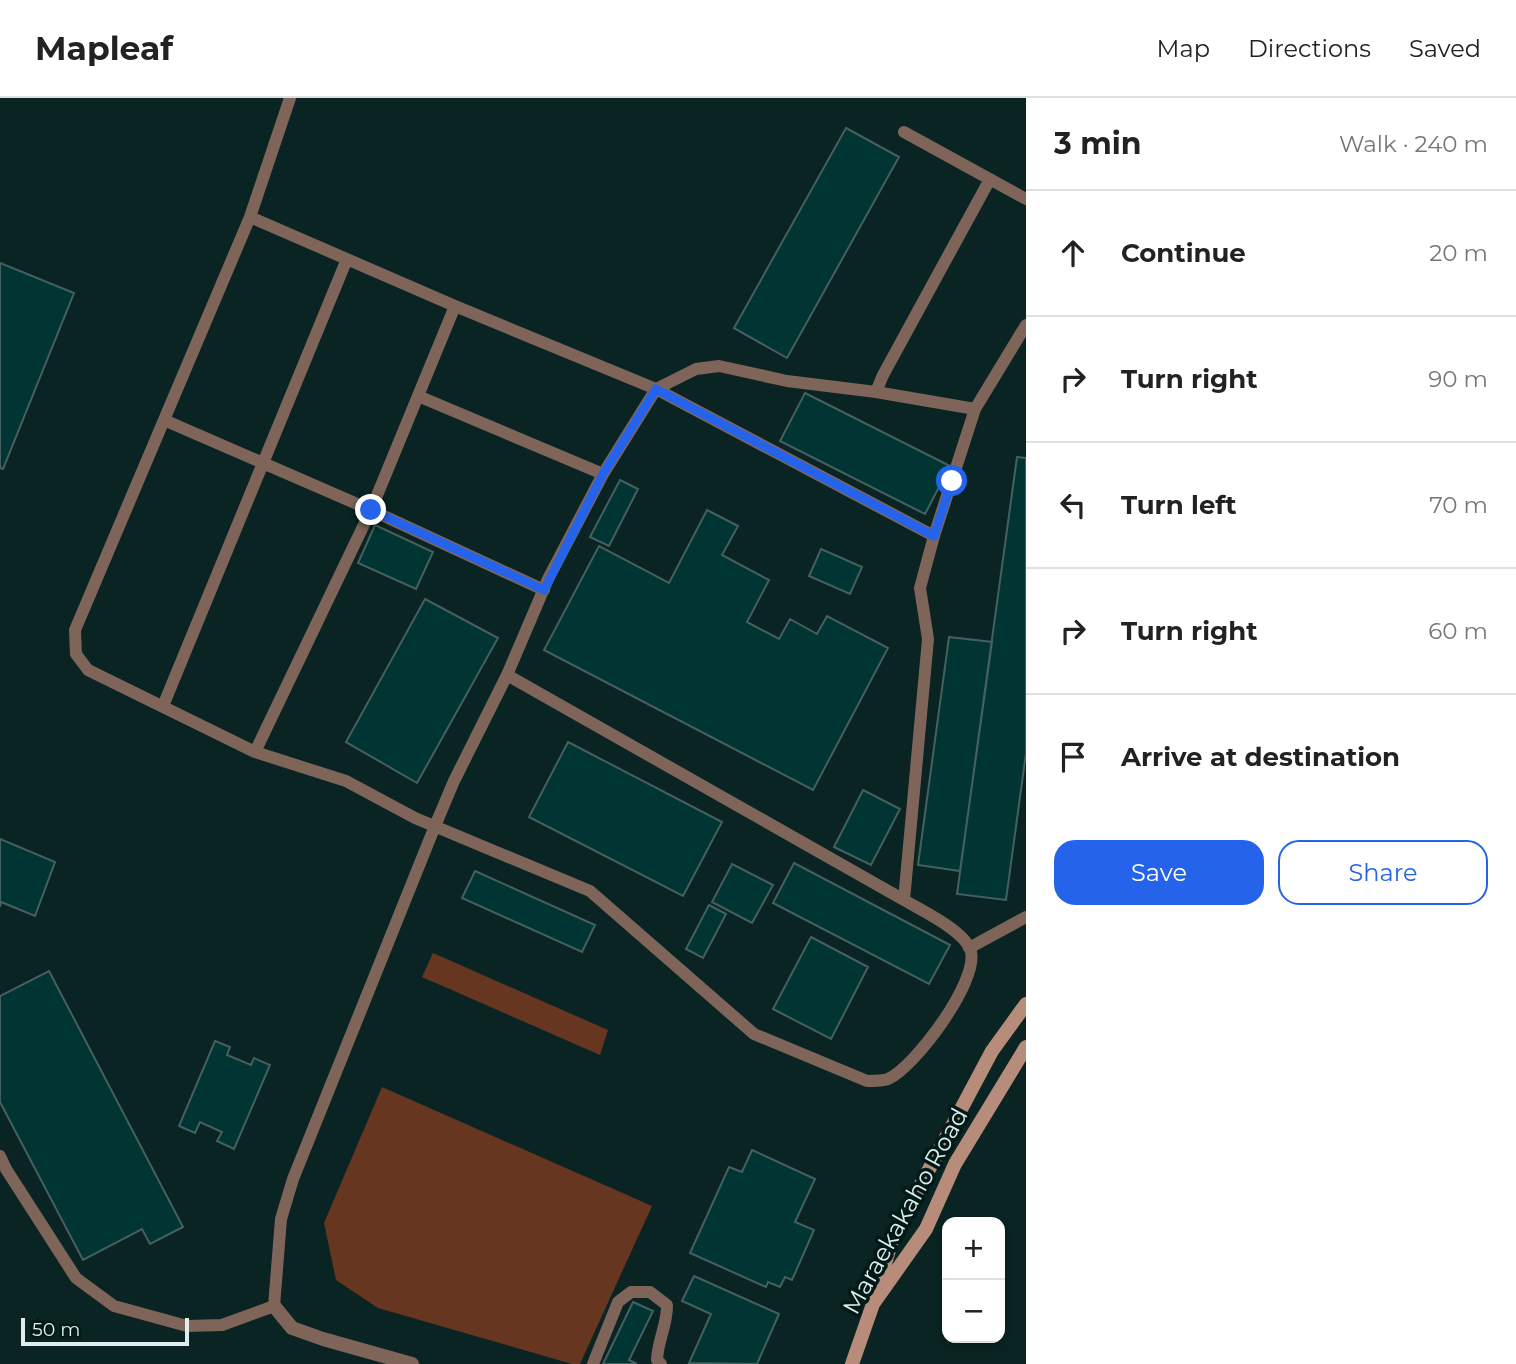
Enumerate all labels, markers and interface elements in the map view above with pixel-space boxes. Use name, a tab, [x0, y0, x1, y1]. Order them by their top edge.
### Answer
text: Mapleaf	[35, 28, 173, 68]
text: Map	[1157, 34, 1210, 63]
text: Directions	[1248, 34, 1371, 63]
text: Saved	[1409, 34, 1481, 63]
text: 3 min	[1054, 125, 1141, 162]
text: Walk · 240 m	[1339, 130, 1488, 158]
icon: ahead	[1054, 234, 1092, 272]
text: Continue	[1121, 237, 1246, 269]
text: 20 m	[1429, 239, 1488, 267]
icon: right	[1054, 360, 1092, 398]
text: Turn right	[1121, 363, 1257, 395]
text: 90 m	[1428, 365, 1488, 393]
route start	[936, 465, 967, 496]
icon: left	[1054, 486, 1092, 524]
text: Turn left	[1121, 489, 1237, 521]
text: 70 m	[1429, 491, 1488, 519]
route end	[355, 494, 386, 525]
icon: right	[1054, 612, 1092, 650]
text: Turn right	[1121, 615, 1257, 647]
text: 60 m	[1428, 617, 1488, 645]
icon: arrive	[1054, 738, 1092, 776]
text: Arrive at destination	[1121, 741, 1400, 773]
button: Save	[1054, 840, 1264, 905]
button: Share	[1278, 840, 1488, 905]
street label: Maraekakaho Road	[836, 1103, 974, 1319]
map controls	[942, 1217, 1005, 1343]
button: +	[942, 1217, 1005, 1280]
button: −	[942, 1280, 1005, 1343]
scale bar	[21, 1315, 189, 1347]
text: 50 m	[32, 1318, 80, 1341]

